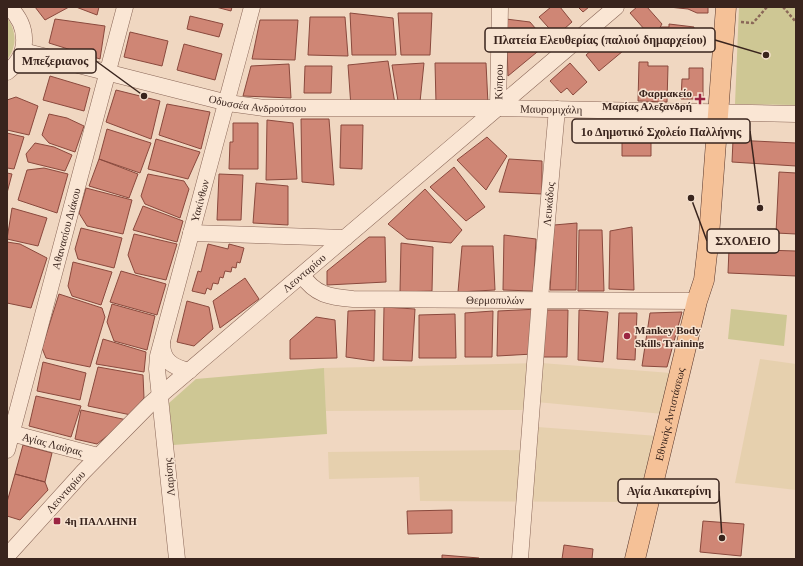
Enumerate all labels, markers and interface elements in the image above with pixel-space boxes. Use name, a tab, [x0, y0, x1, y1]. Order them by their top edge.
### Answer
callout: Πλατεία Ελευθερίας (παλιού δημαρχείου)	[485, 28, 715, 52]
text: Πλατεία Ελευθερίας (παλιού δημαρχείου)	[493, 33, 707, 47]
callout: Μπεζεριανος	[14, 49, 96, 73]
text: Μπεζεριανος	[22, 54, 89, 68]
street label: Κύπρου	[492, 64, 505, 100]
place label: Φαρμακείο Μαρίας Αλεξανδρή	[602, 87, 692, 113]
street label: Οδυσσέα Ανδρούτσου	[208, 92, 307, 114]
marker: Φαρμακείο Μαρίας Αλεξανδρή	[695, 94, 705, 104]
street label: Μαυρομιχάλη	[520, 102, 583, 116]
callout: 1ο Δημοτικό Σχολείο Παλλήνης	[572, 119, 750, 143]
text: 1ο Δημοτικό Σχολείο Παλλήνης	[581, 125, 742, 139]
street label: Υακίνθων	[188, 178, 211, 223]
street label: Λευκάδος	[541, 181, 556, 227]
street label: Αθανασίου Διάκου	[49, 186, 83, 271]
callout: ΣΧΟΛΕΙΟ	[707, 229, 779, 253]
text: ΣΧΟΛΕΙΟ	[715, 234, 771, 248]
street label: Λεονταρίου	[280, 251, 328, 294]
street label: Θερμοπυλών	[466, 294, 524, 306]
place label: Mankey Body Skills Training	[635, 324, 704, 349]
marker: Mankey Body Skills Training	[622, 331, 632, 341]
street label: Εθνικής Αντιστάσεως	[653, 366, 687, 462]
street label: Αγίας Λαύρας	[21, 430, 85, 458]
street label: Λαρίσης	[161, 457, 177, 497]
street label: Λεονταρίου	[43, 468, 88, 515]
callout: Αγία Αικατερίνη	[618, 479, 719, 503]
text: Αγία Αικατερίνη	[627, 484, 712, 498]
place label: 4η ΠΑΛΛΗΝΗ	[65, 515, 137, 527]
marker: 4η ΠΑΛΛΗΝΗ	[52, 516, 62, 526]

